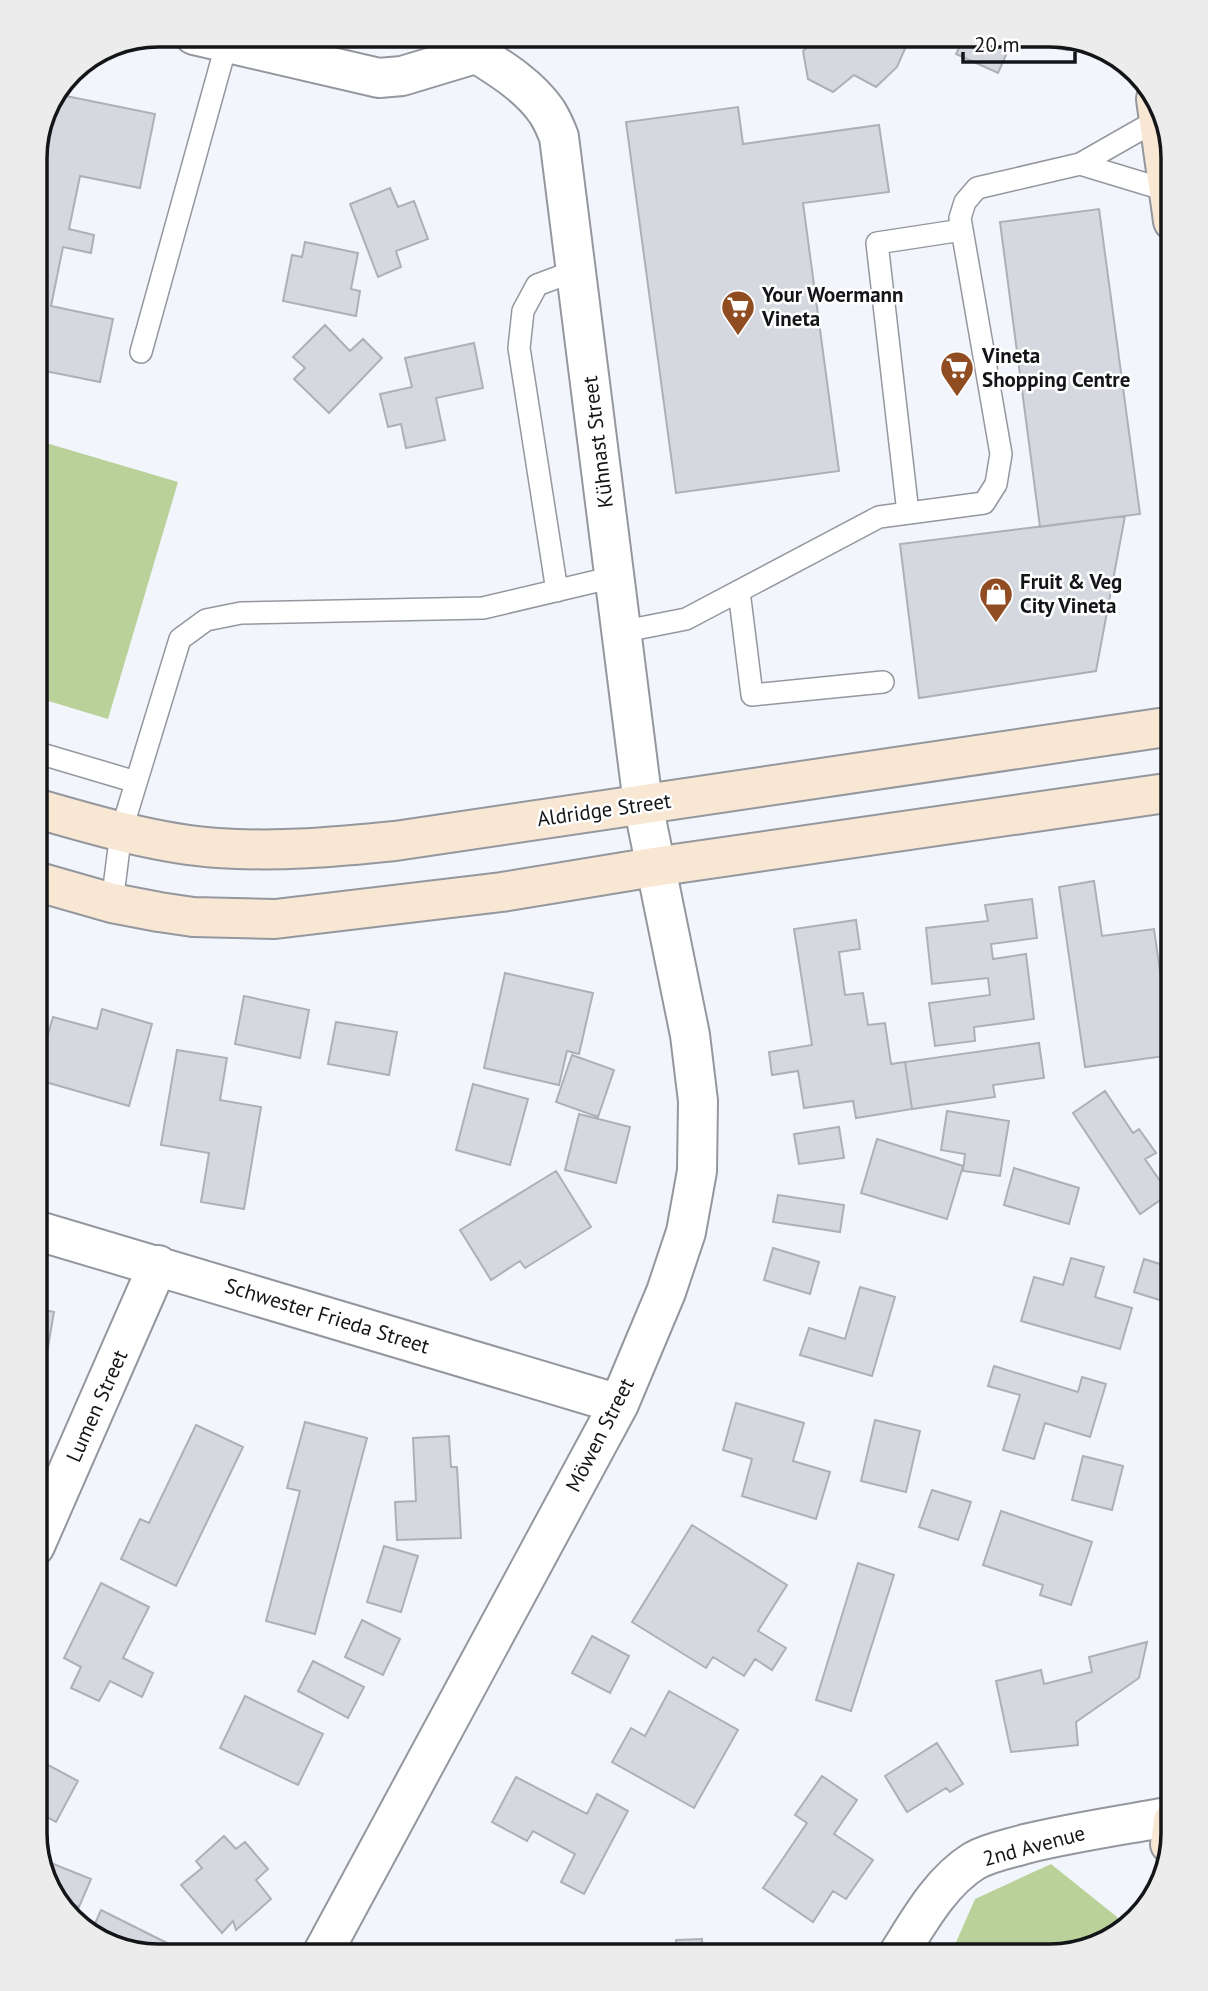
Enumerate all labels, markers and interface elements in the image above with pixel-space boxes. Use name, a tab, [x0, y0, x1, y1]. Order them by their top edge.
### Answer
scale bar	[963, 21, 1075, 65]
text: 20 m	[974, 31, 1020, 58]
place label: Your Woermann Vineta	[761, 281, 903, 332]
supermarket icon: Your Woermann Vineta	[719, 288, 757, 337]
place label: Vineta Shopping Centre	[981, 342, 1130, 393]
supermarket icon: Vineta Shopping Centre	[938, 349, 976, 398]
street label: Kühnast Street	[576, 375, 619, 510]
place label: Fruit & Veg City Vineta	[1020, 568, 1122, 619]
shop icon: Fruit & Veg City Vineta	[977, 575, 1015, 624]
street label: Aldridge Street	[535, 787, 673, 832]
street label: Schwester Frieda Street	[222, 1272, 433, 1359]
street label: Lumen Street	[60, 1345, 133, 1466]
street label: Möwen Street	[559, 1373, 640, 1496]
street label: 2nd Avenue	[980, 1819, 1088, 1872]

